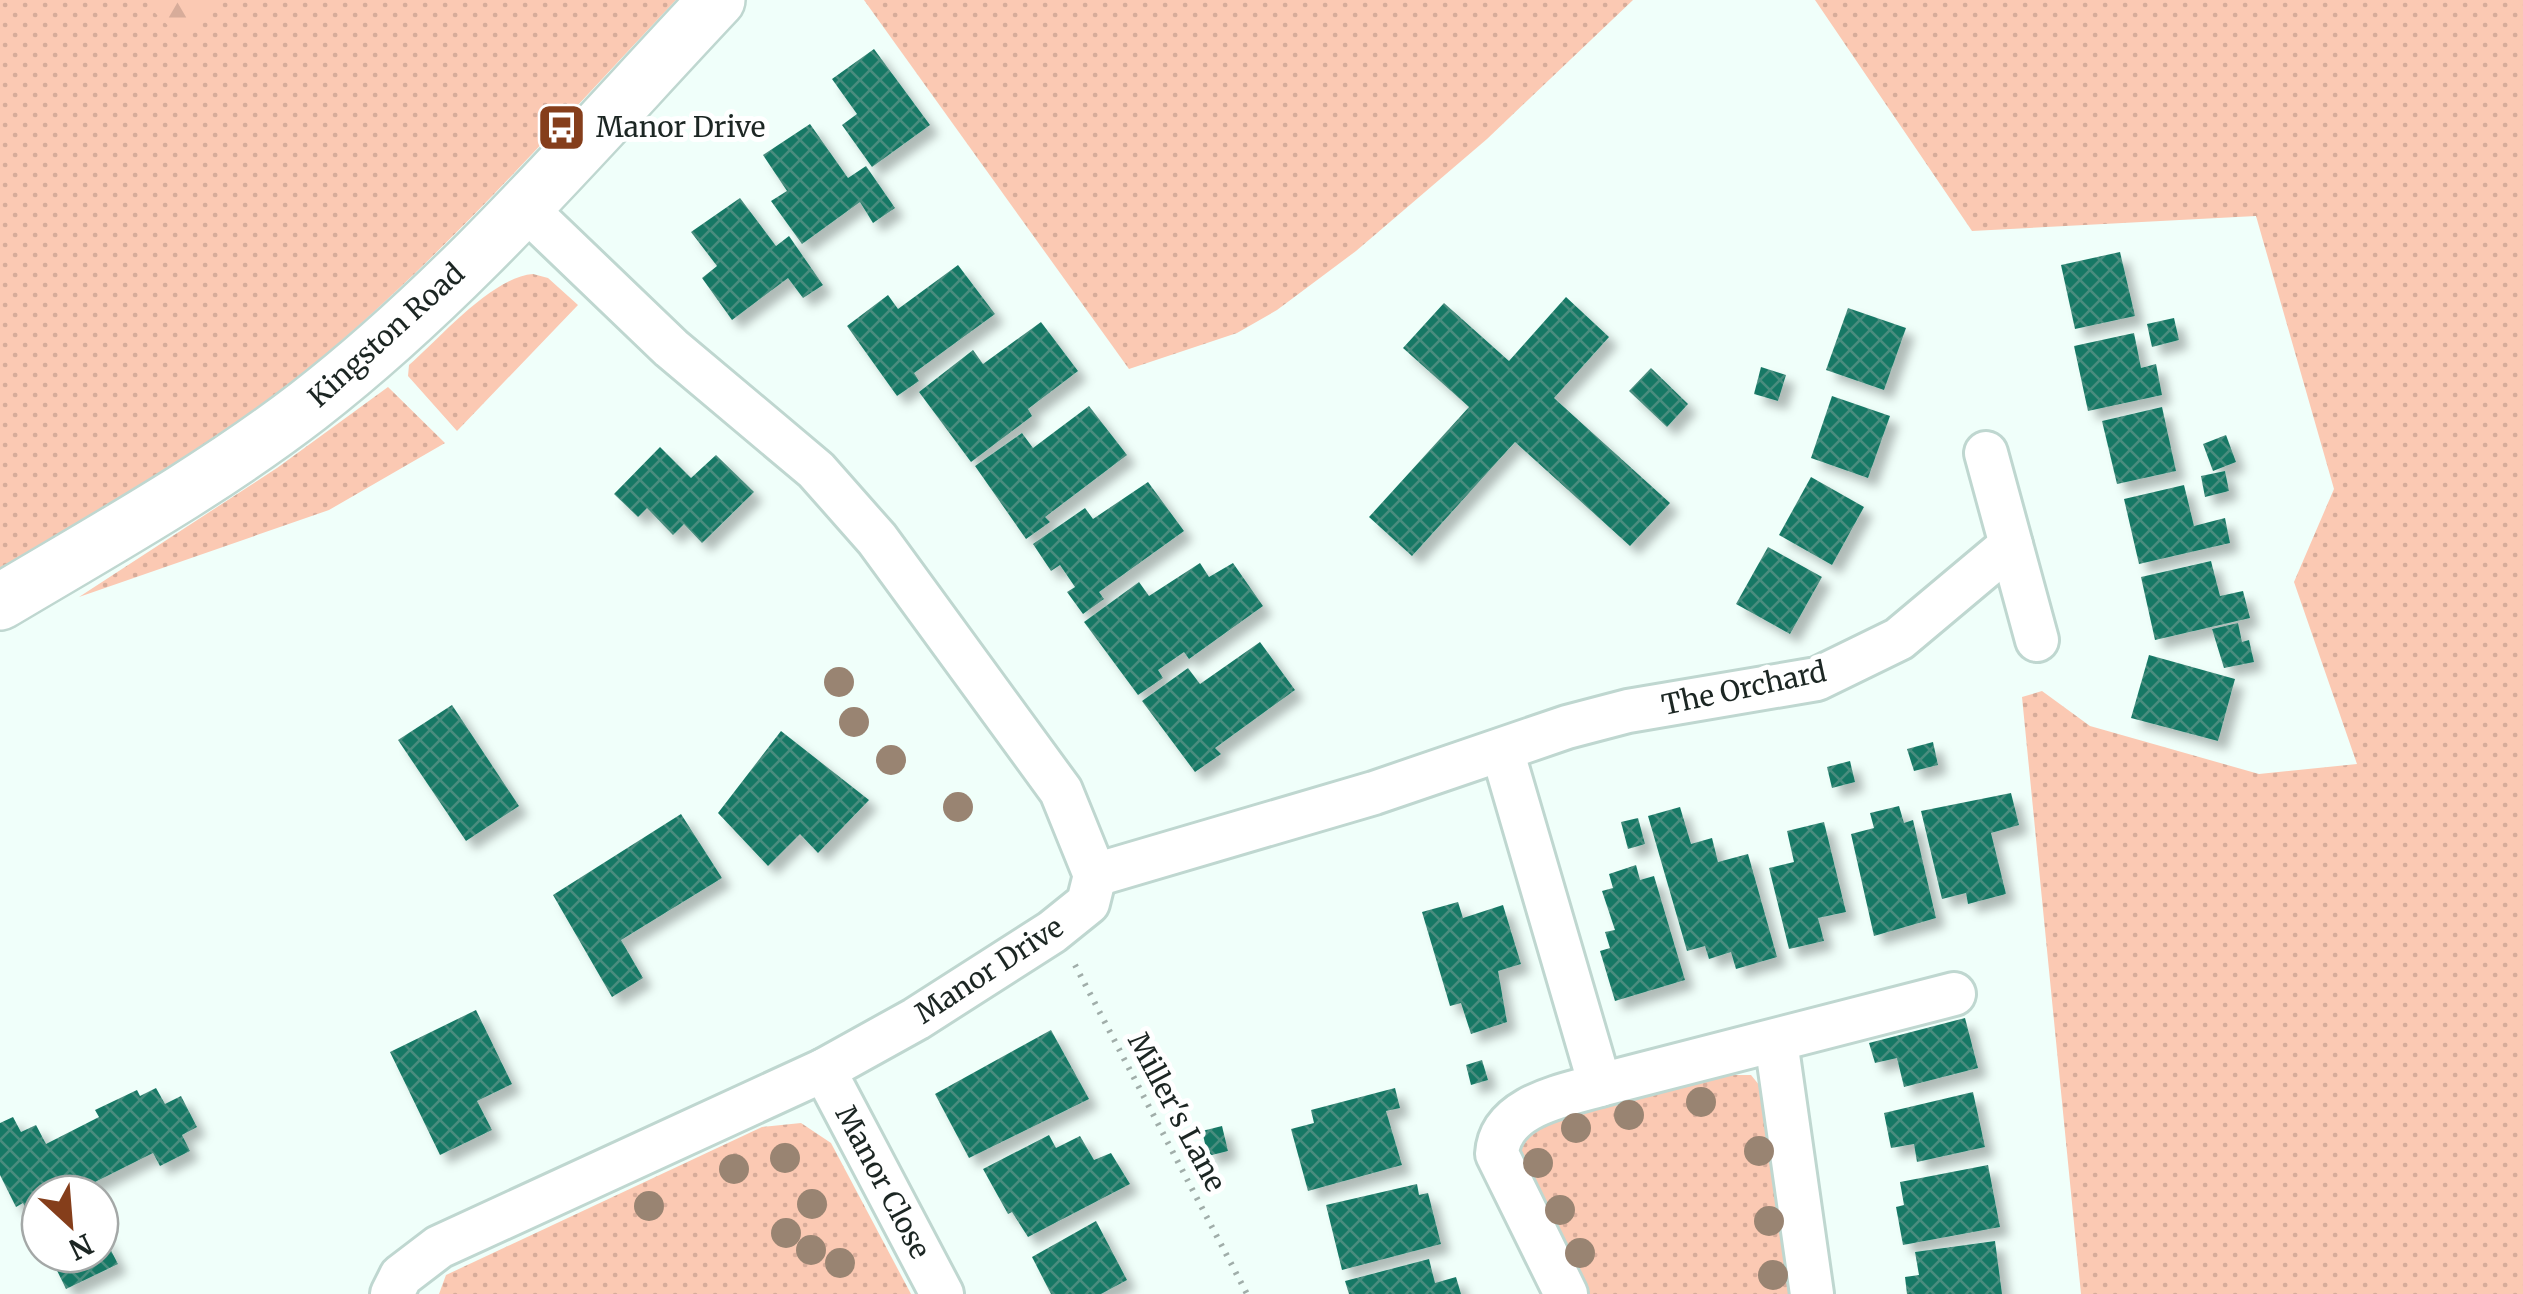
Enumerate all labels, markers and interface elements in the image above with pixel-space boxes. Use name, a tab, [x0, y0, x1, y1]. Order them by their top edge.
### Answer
bus stop icon: Manor Drive	[535, 101, 587, 153]
place label: Manor Drive	[596, 109, 765, 145]
street label: Kingston Road	[300, 255, 472, 415]
street label: The Orchard	[1658, 653, 1830, 723]
street label: Manor Drive	[908, 909, 1070, 1031]
street label: Miller's Lane	[1120, 1026, 1234, 1198]
street label: Manor Close	[828, 1099, 938, 1265]
north arrow	[20, 1174, 120, 1274]
text: N	[63, 1225, 99, 1267]

